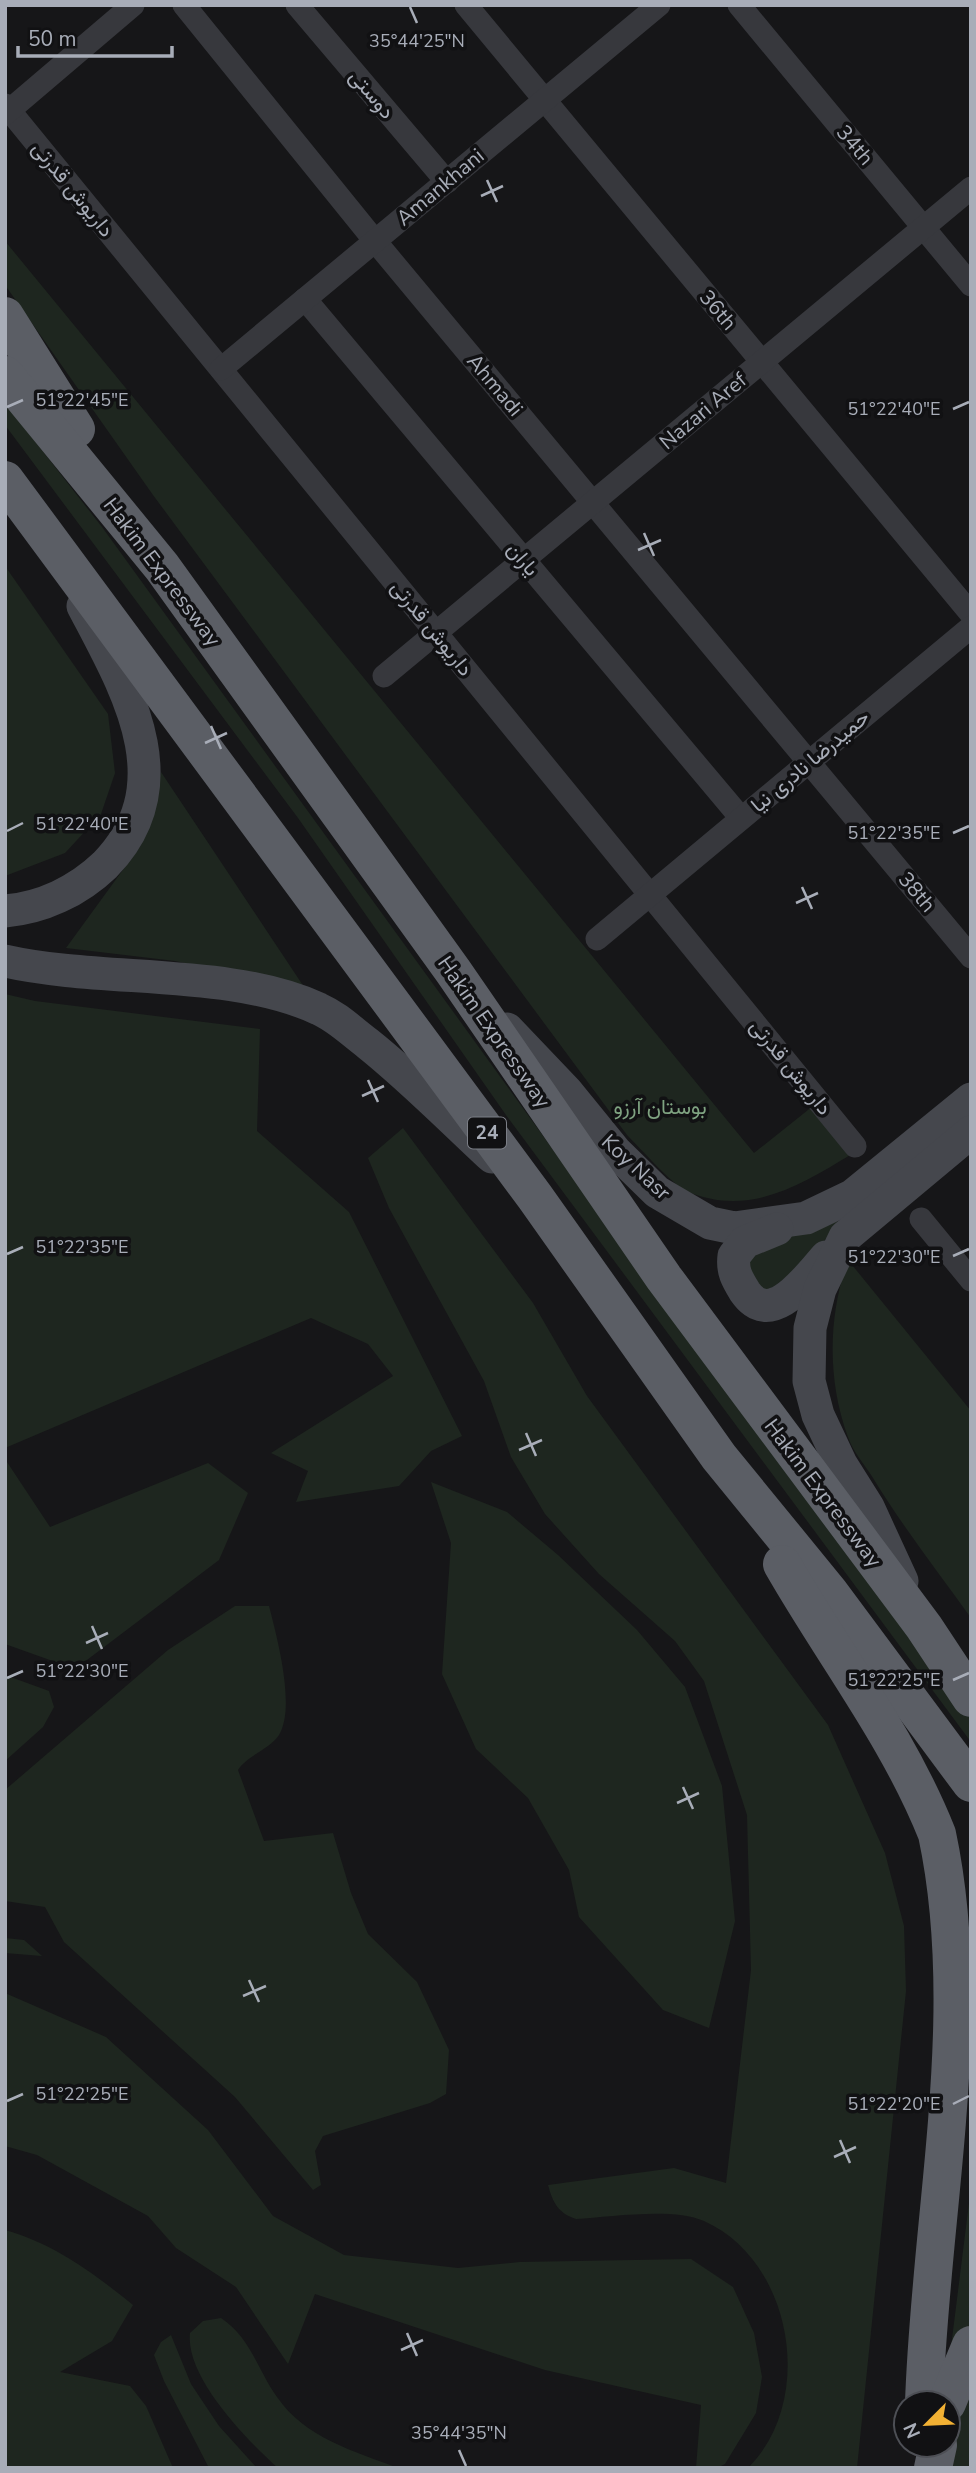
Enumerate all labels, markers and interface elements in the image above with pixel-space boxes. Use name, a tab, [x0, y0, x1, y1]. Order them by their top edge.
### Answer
scale bar	[18, 14, 172, 58]
text: 50 m	[28, 25, 77, 53]
text: 35°44'25"N	[369, 29, 465, 53]
street label: دوستی	[343, 63, 401, 125]
street label: 34th	[830, 119, 880, 171]
street label: داریوش قدرتی	[26, 135, 120, 243]
street label: Amankhani	[390, 142, 490, 232]
street label: 36th	[693, 284, 743, 336]
street label: Ahmadi	[461, 348, 529, 422]
street label: Nazari Aref	[653, 366, 753, 456]
text: 51°22'45"E	[36, 388, 129, 412]
text: 51°22'40"E	[848, 397, 941, 421]
street label: Hakim Expressway	[97, 492, 227, 652]
street label: یاران	[500, 536, 546, 582]
street label: داریوش قدرتی	[385, 574, 479, 682]
street label: حمیدرضا نادری نیا	[745, 703, 875, 819]
text: 51°22'40"E	[36, 812, 129, 836]
text: 51°22'35"E	[848, 821, 941, 845]
street label: 38th	[892, 866, 942, 918]
street label: Hakim Expressway	[431, 951, 557, 1114]
street label: داریوش قدرتی	[744, 1013, 838, 1121]
park label: بوستان آرزو	[613, 1093, 707, 1121]
road number: 24	[468, 1118, 506, 1148]
street label: Koy Nasr	[595, 1128, 677, 1207]
text: 51°22'35"E	[36, 1235, 129, 1259]
text: 51°22'30"E	[848, 1245, 941, 1269]
street label: Hakim Expressway	[758, 1413, 888, 1573]
text: 51°22'30"E	[36, 1659, 129, 1683]
text: 51°22'25"E	[848, 1668, 941, 1692]
text: 51°22'25"E	[36, 2082, 129, 2106]
text: 51°22'20"E	[848, 2092, 941, 2116]
north arrow	[892, 2389, 962, 2459]
text: N	[898, 2419, 927, 2442]
text: 35°44'35"N	[411, 2421, 507, 2445]

